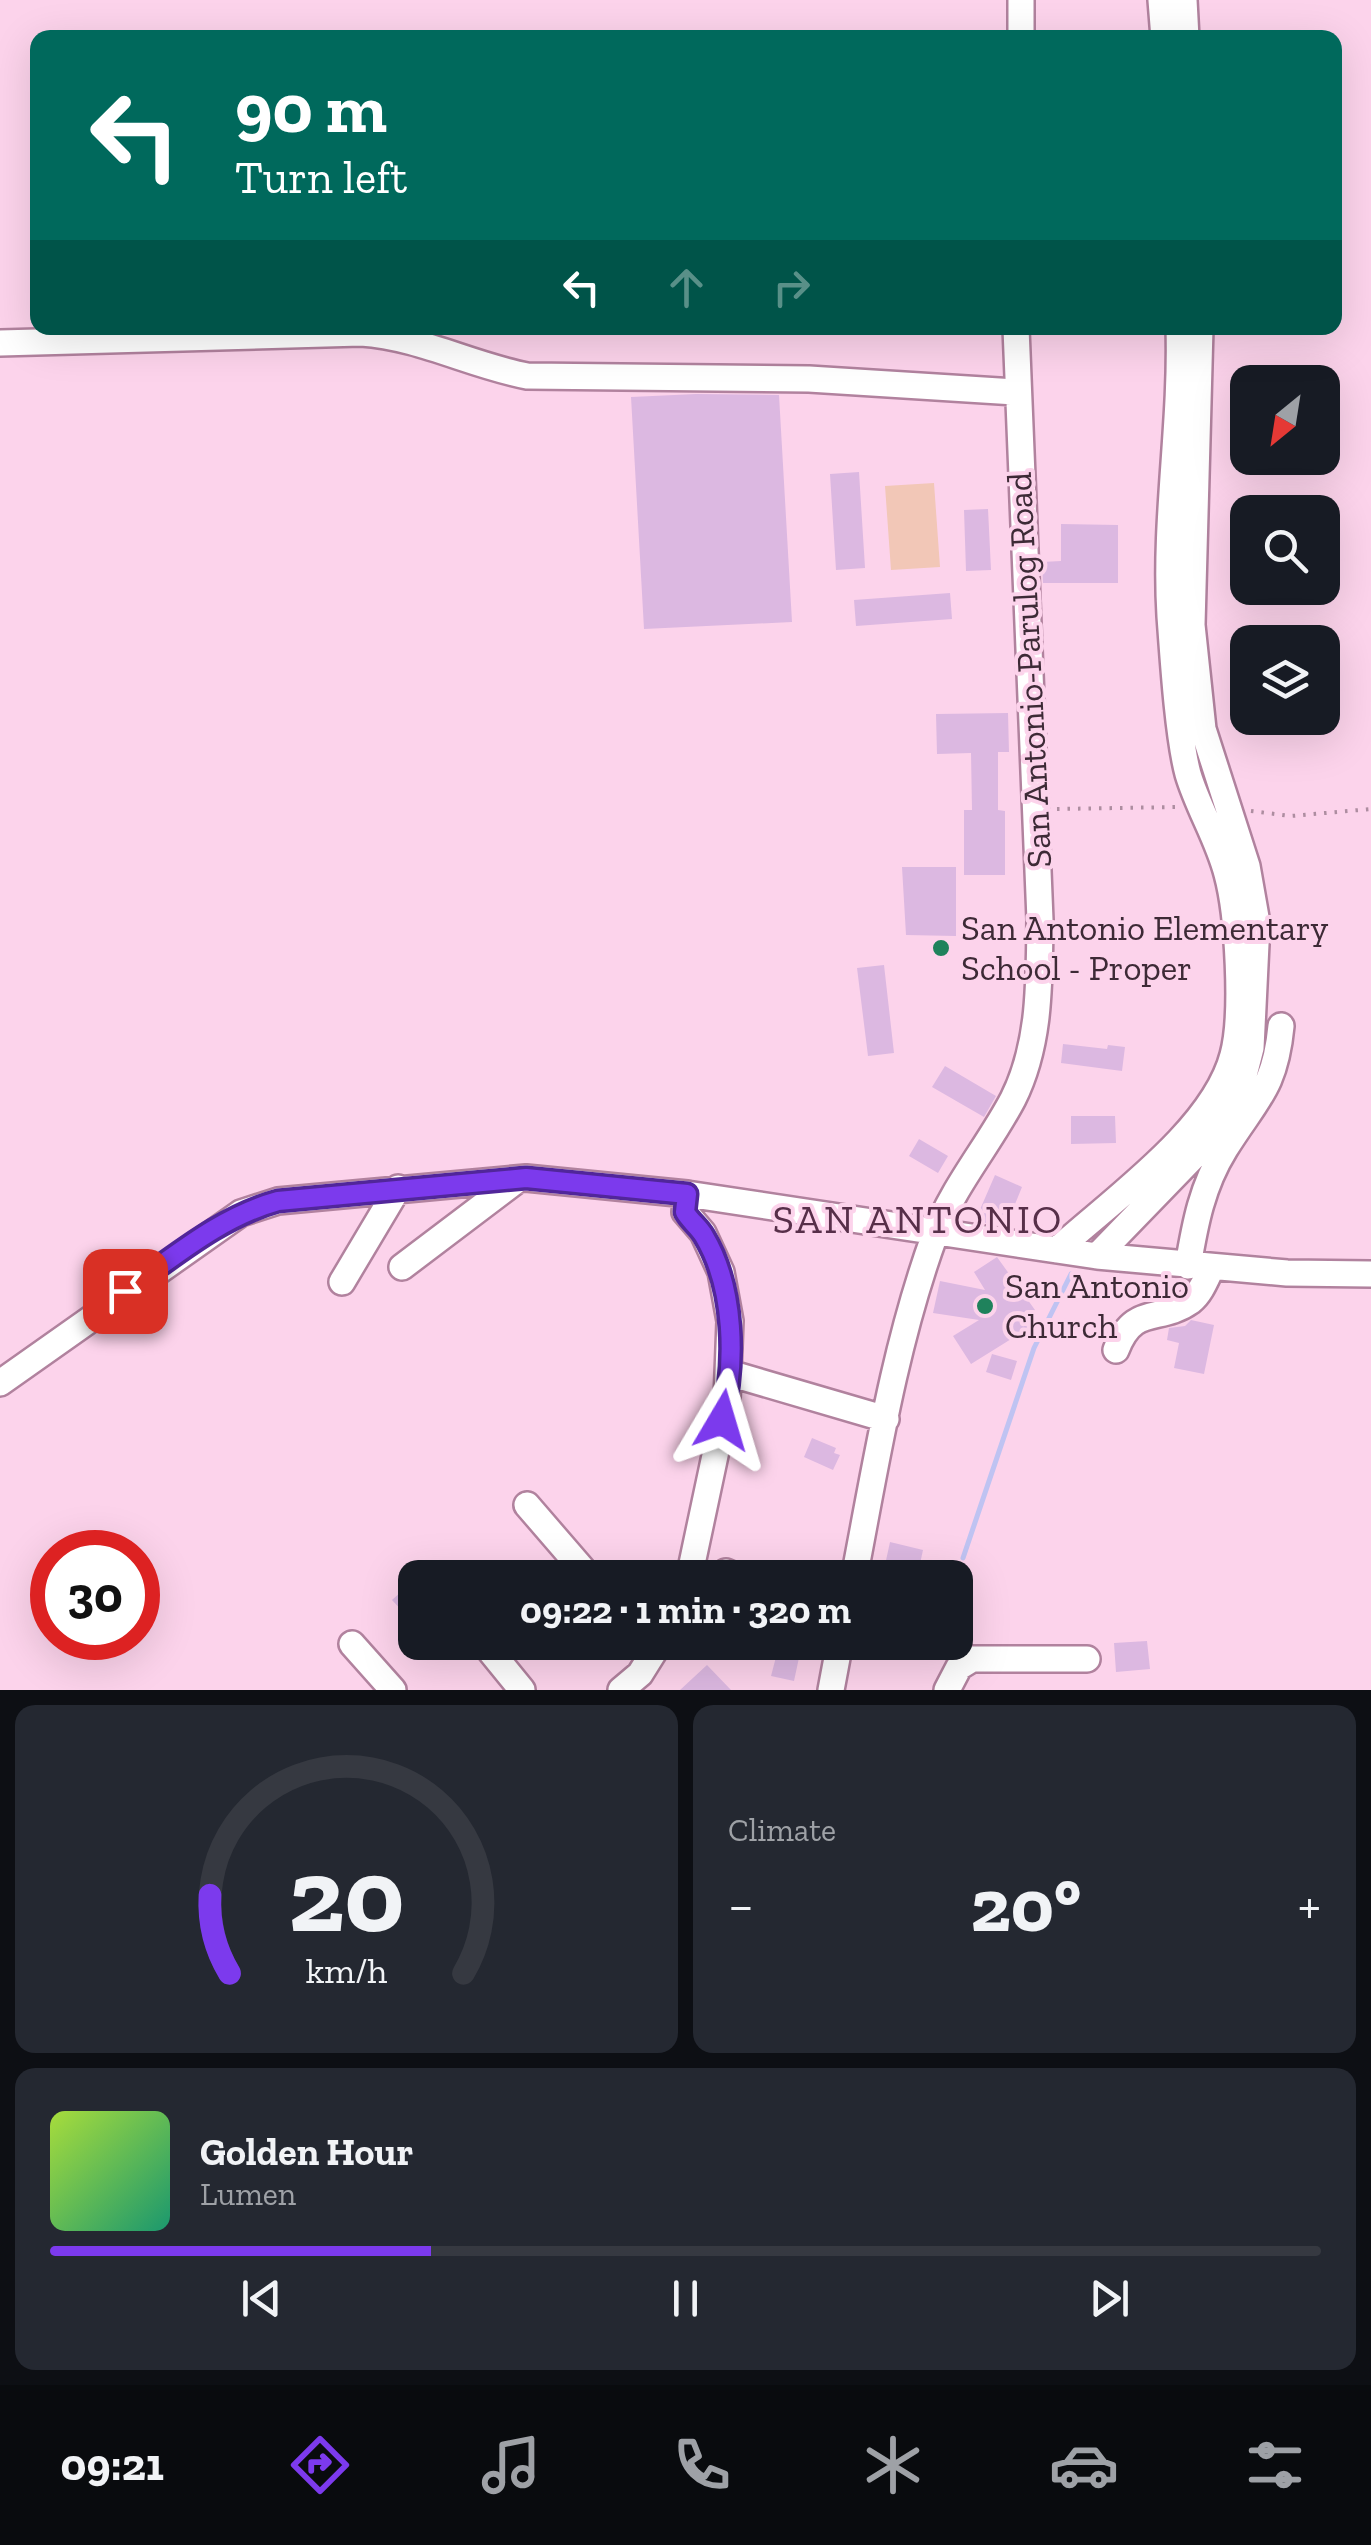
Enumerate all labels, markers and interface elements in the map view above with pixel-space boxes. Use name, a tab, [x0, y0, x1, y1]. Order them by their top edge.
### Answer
text: 90 m	[235, 66, 387, 150]
icon: left	[70, 70, 200, 200]
text: Turn left	[235, 151, 407, 205]
icon: left	[554, 260, 609, 315]
icon: ahead	[659, 260, 714, 315]
icon: right	[764, 260, 819, 315]
north arrow	[1230, 365, 1340, 475]
map controls	[1230, 365, 1340, 735]
street label: San Antonio-Parulog Road	[998, 471, 1060, 869]
button: search	[1230, 495, 1340, 605]
button: layers	[1230, 625, 1340, 735]
place label: San Antonio Elementary School - Proper	[961, 907, 1329, 989]
marker: San Antonio Elementary School - Proper	[930, 937, 952, 959]
district label: SAN ANTONIO	[772, 1195, 1064, 1243]
pin	[83, 1249, 168, 1334]
icon: arrive	[98, 1264, 153, 1319]
place label: San Antonio Church	[1005, 1265, 1189, 1347]
marker: San Antonio Church	[974, 1295, 996, 1317]
position arrow	[670, 1368, 774, 1472]
speed limit sign: 30	[30, 1530, 160, 1660]
text: 09:22 · 1 min · 320 m	[520, 1587, 851, 1633]
text: Climate	[728, 1811, 836, 1849]
text: 20	[289, 1833, 404, 1958]
text: 20°	[970, 1860, 1081, 1950]
text: −	[728, 1872, 754, 1938]
text: +	[1298, 1872, 1321, 1938]
text: km/h	[306, 1949, 387, 1992]
text: Golden Hour	[200, 2129, 413, 2175]
text: Lumen	[200, 2175, 296, 2213]
icon: previous	[234, 2271, 289, 2326]
icon: pause	[658, 2271, 713, 2326]
icon: next	[1082, 2271, 1137, 2326]
icon: directions	[285, 2430, 355, 2500]
icon: music	[476, 2430, 546, 2500]
icon: phone	[667, 2430, 737, 2500]
icon: climate	[858, 2430, 928, 2500]
icon: car	[1049, 2430, 1119, 2500]
icon: filters	[1240, 2430, 1310, 2500]
text: 09:21	[61, 2438, 164, 2492]

